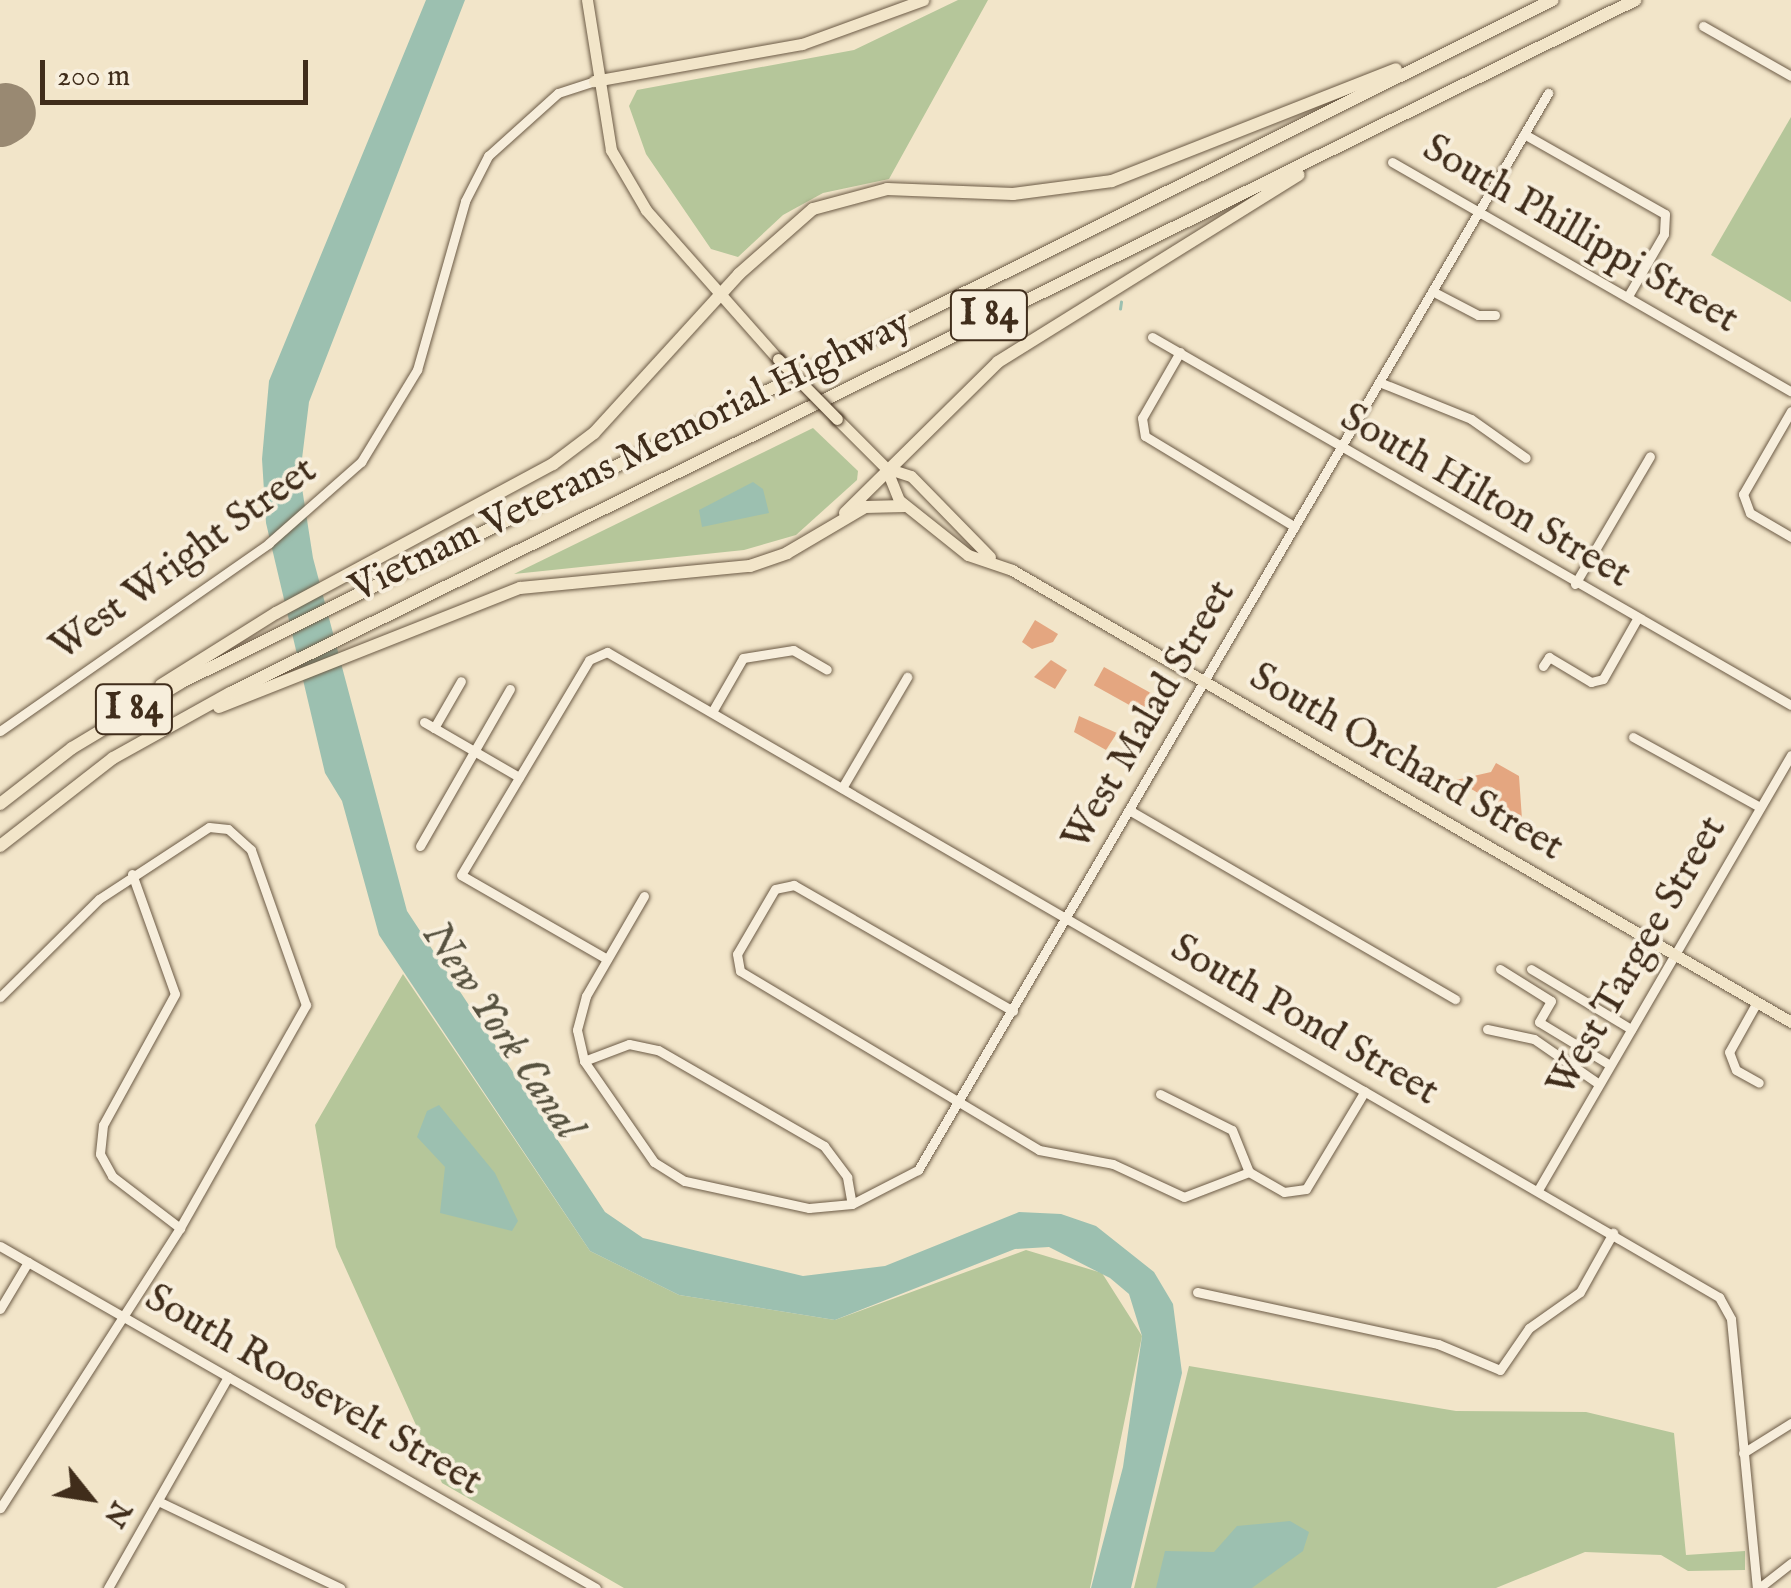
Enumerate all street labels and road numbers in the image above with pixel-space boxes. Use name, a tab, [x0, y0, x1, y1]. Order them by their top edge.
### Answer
street label: South Phillippi Street	[1414, 125, 1746, 345]
road number: I 84	[949, 282, 1029, 348]
street label: Vietnam Veterans Memorial Highway	[343, 300, 919, 614]
street label: South Hilton Street	[1331, 394, 1639, 600]
street label: West Wright Street	[42, 447, 326, 673]
street label: West Malad Street	[1053, 573, 1247, 859]
street label: South Orchard Street	[1241, 654, 1571, 872]
road number: I 84	[94, 676, 174, 742]
street label: West Targee Street	[1538, 808, 1738, 1106]
street label: South Pond Street	[1162, 925, 1446, 1117]
street label: South Roosevelt Street	[136, 1275, 490, 1507]

